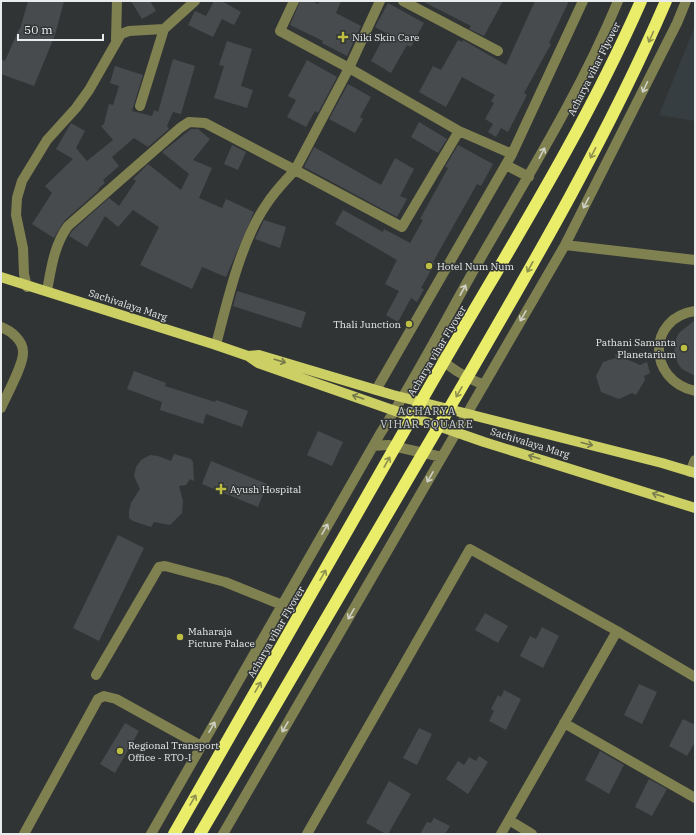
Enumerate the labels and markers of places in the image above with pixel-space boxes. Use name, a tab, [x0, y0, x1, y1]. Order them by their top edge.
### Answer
marker: Niki Skin Care	[337, 31, 349, 43]
place label: Niki Skin Care	[352, 31, 419, 44]
place label: Hotel Num Num	[437, 260, 515, 273]
marker: Hotel Num Num	[424, 261, 434, 271]
place label: Thali Junction	[333, 318, 402, 331]
marker: Thali Junction	[404, 319, 414, 329]
place label: Pathani Samanta Planetarium	[596, 336, 677, 361]
marker: Pathani Samanta Planetarium	[679, 343, 689, 353]
marker: Ayush Hospital	[215, 483, 227, 495]
place label: Ayush Hospital	[230, 483, 301, 496]
place label: Maharaja Picture Palace	[188, 625, 255, 650]
marker: Maharaja Picture Palace	[175, 632, 185, 642]
place label: Regional Transport Office - RTO-I	[128, 739, 219, 764]
marker: Regional Transport Office - RTO-I	[115, 746, 125, 756]

